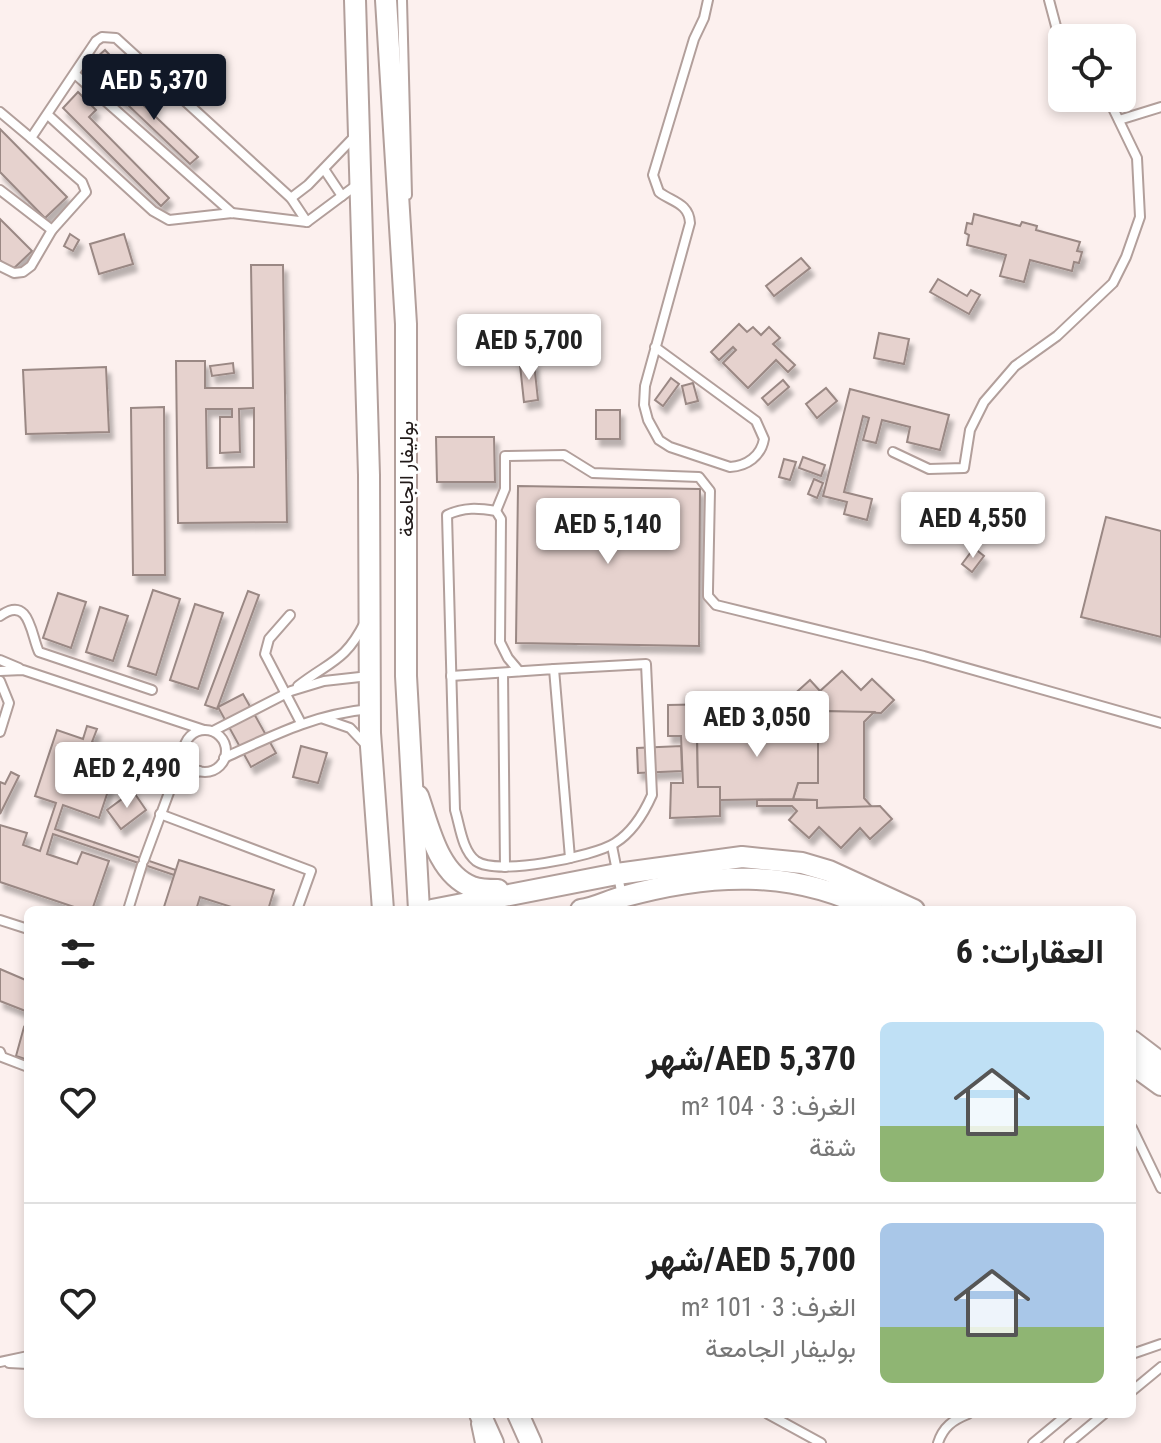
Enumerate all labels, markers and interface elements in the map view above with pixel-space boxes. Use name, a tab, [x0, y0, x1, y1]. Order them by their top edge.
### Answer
map controls	[1048, 24, 1136, 112]
button: locate	[1048, 24, 1136, 112]
pin: AED 5,370	[62, 54, 246, 122]
text: AED 5,370	[100, 65, 208, 95]
pin: AED 5,700	[437, 314, 621, 382]
text: AED 5,700	[475, 325, 583, 355]
street label: بوليفار الجامعة	[394, 421, 419, 537]
pin: AED 4,550	[881, 492, 1065, 560]
pin: AED 5,140	[516, 498, 700, 566]
text: AED 4,550	[919, 503, 1027, 533]
text: AED 5,140	[554, 509, 662, 539]
pin: AED 3,050	[665, 691, 849, 759]
text: AED 3,050	[703, 702, 811, 732]
pin: AED 2,490	[35, 742, 219, 810]
text: AED 2,490	[73, 753, 181, 783]
text: العقارات: 6	[956, 931, 1104, 971]
icon: filters	[56, 932, 100, 976]
text: AED 5,370/شهر	[646, 1038, 856, 1078]
icon: home	[944, 1054, 1040, 1150]
icon: heart	[56, 1080, 100, 1124]
text: الغرف: 3 · 104 m²	[681, 1091, 856, 1121]
text: شقة	[809, 1132, 856, 1162]
text: AED 5,700/شهر	[646, 1239, 856, 1279]
icon: home	[944, 1255, 1040, 1351]
icon: heart	[56, 1281, 100, 1325]
text: الغرف: 3 · 101 m²	[681, 1292, 856, 1322]
text: بوليفار الجامعة	[705, 1333, 856, 1363]

